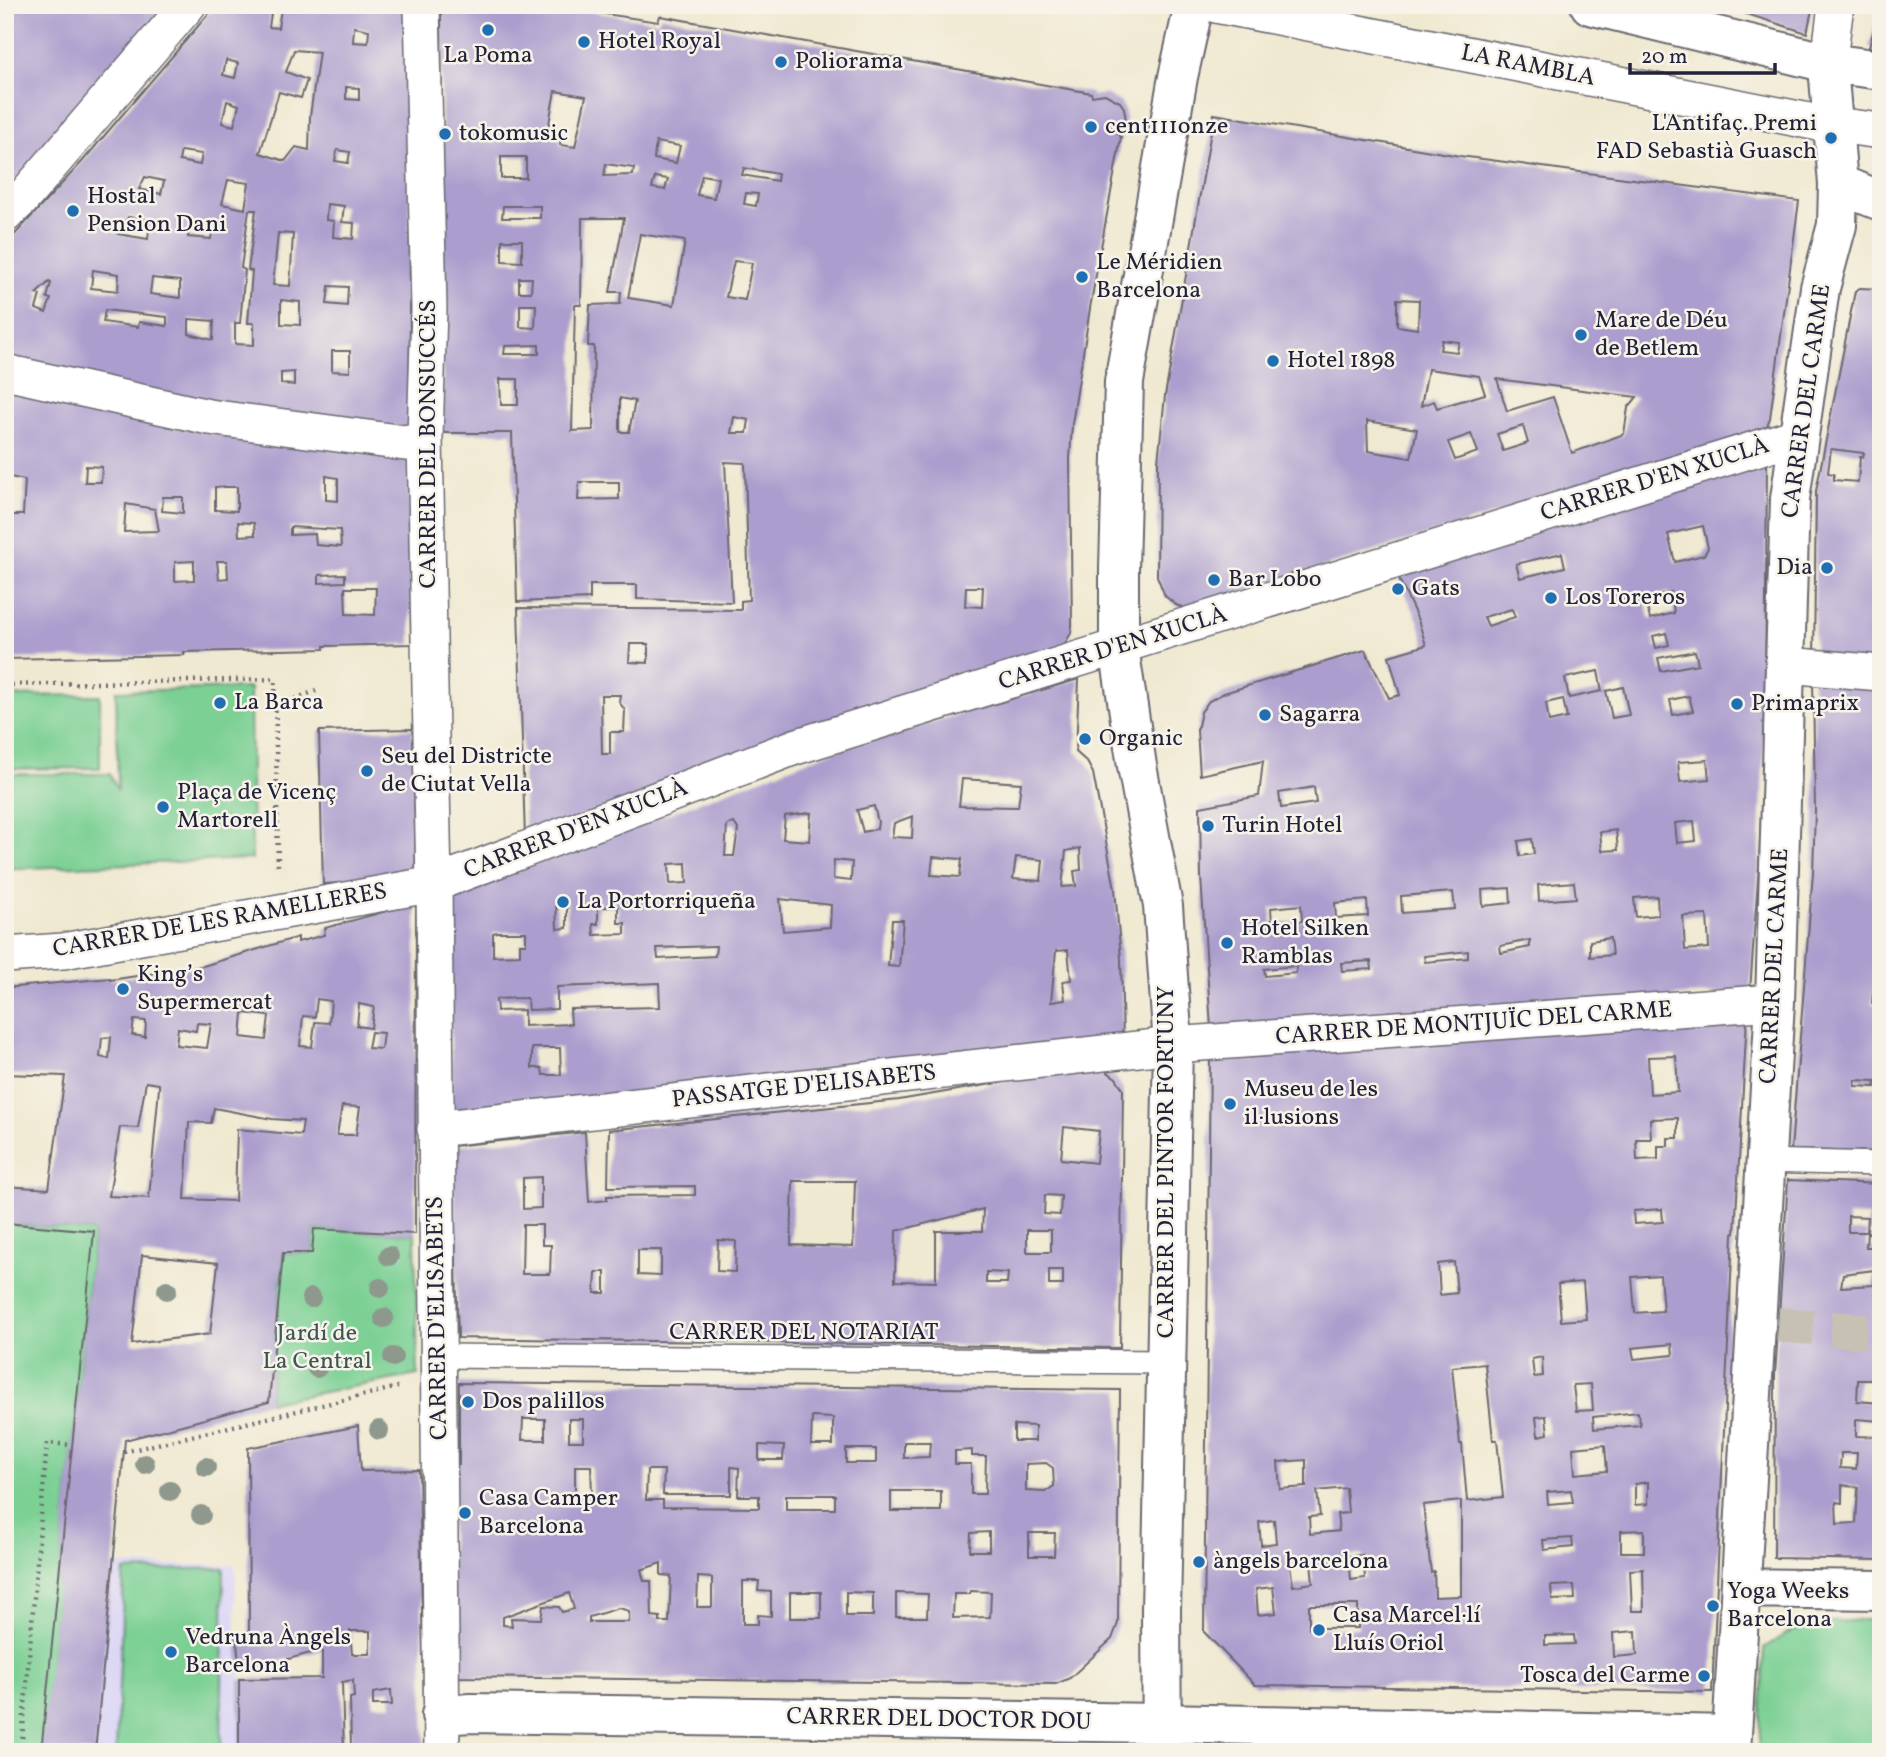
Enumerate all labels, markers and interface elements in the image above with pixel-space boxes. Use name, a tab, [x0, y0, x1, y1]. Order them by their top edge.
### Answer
marker: La Poma	[480, 22, 496, 38]
place label: Hotel Royal	[598, 25, 721, 59]
scale bar	[1630, 32, 1776, 76]
marker: Hotel Royal	[576, 34, 592, 50]
street label: LA RAMBLA	[1458, 36, 1598, 96]
place label: La Poma	[443, 39, 533, 73]
text: 20 m	[1641, 43, 1687, 72]
place label: Poliorama	[795, 45, 903, 79]
marker: Poliorama	[773, 54, 789, 70]
place label: L'Antifaç. Premi FAD Sebastià Guasch	[1596, 107, 1817, 169]
place label: cent111onze	[1105, 110, 1228, 144]
place label: tokomusic	[459, 117, 568, 151]
marker: cent111onze	[1083, 119, 1099, 135]
marker: tokomusic	[437, 126, 453, 142]
marker: L'Antifaç. Premi FAD Sebastià Guasch	[1823, 130, 1839, 146]
place label: Hostal Pension Dani	[87, 180, 227, 242]
marker: Hostal Pension Dani	[65, 203, 81, 219]
place label: Le Méridien Barcelona	[1096, 246, 1223, 308]
marker: Le Méridien Barcelona	[1074, 269, 1090, 285]
street label: CARRER DEL CARME	[1774, 282, 1840, 520]
street label: CARRER DEL BONSUCCÉS	[412, 299, 446, 589]
place label: Mare de Déu de Betlem	[1595, 304, 1728, 366]
marker: Mare de Déu de Betlem	[1573, 327, 1589, 343]
place label: Hotel 1898	[1287, 344, 1396, 378]
marker: Hotel 1898	[1265, 353, 1281, 369]
street label: CARRER D'EN XUCLÀ	[1536, 429, 1774, 531]
place label: Dia	[1776, 551, 1813, 585]
marker: Dia	[1819, 560, 1835, 576]
place label: Bar Lobo	[1228, 563, 1322, 597]
marker: Bar Lobo	[1206, 572, 1222, 588]
place label: Gats	[1412, 572, 1460, 606]
marker: Gats	[1390, 581, 1406, 597]
place label: Los Toreros	[1565, 581, 1685, 615]
marker: Los Toreros	[1543, 590, 1559, 606]
street label: CARRER D'EN XUCLÀ	[994, 598, 1232, 700]
place label: La Barca	[234, 686, 324, 720]
place label: Primaprix	[1751, 687, 1859, 721]
marker: La Barca	[212, 695, 228, 711]
marker: Primaprix	[1729, 696, 1745, 712]
place label: Sagarra	[1279, 698, 1360, 732]
marker: Sagarra	[1257, 707, 1273, 723]
place label: Organic	[1099, 722, 1183, 756]
marker: Organic	[1077, 731, 1093, 747]
place label: Seu del Districte de Ciutat Vella	[381, 740, 552, 802]
marker: Seu del Districte de Ciutat Vella	[359, 763, 375, 779]
street label: CARRER D'EN XUCLÀ	[459, 772, 693, 888]
place label: Plaça de Vicenç Martorell	[177, 776, 336, 838]
marker: Plaça de Vicenç Martorell	[155, 799, 171, 815]
place label: Turin Hotel	[1222, 809, 1342, 843]
marker: Turin Hotel	[1200, 818, 1216, 834]
street label: CARRER DEL CARME	[1752, 847, 1798, 1085]
street label: CARRER DE LES RAMELLERES	[50, 875, 390, 967]
place label: La Portorriqueña	[577, 885, 756, 919]
marker: La Portorriqueña	[555, 894, 571, 910]
place label: Hotel Silken Ramblas	[1241, 912, 1369, 974]
marker: Hotel Silken Ramblas	[1219, 935, 1235, 951]
place label: King’s Supermercat	[137, 958, 272, 1020]
marker: King’s Supermercat	[115, 981, 131, 997]
street label: CARRER DEL PINTOR FORTUNY	[1150, 986, 1184, 1338]
street label: CARRER DE MONTJUÏC DEL CARME	[1275, 993, 1673, 1055]
street label: PASSATGE D'ELISABETS	[670, 1056, 938, 1118]
place label: Museu de les il·lusions	[1244, 1073, 1378, 1135]
marker: Museu de les il·lusions	[1222, 1096, 1238, 1112]
street label: CARRER D'ELISABETS	[419, 1196, 457, 1440]
street label: CARRER DEL NOTARIAT	[669, 1316, 939, 1350]
park label: Jardí de La Central	[262, 1317, 372, 1379]
place label: Dos palillos	[482, 1385, 605, 1419]
marker: Dos palillos	[460, 1394, 476, 1410]
place label: Casa Camper Barcelona	[479, 1482, 618, 1544]
marker: Casa Camper Barcelona	[457, 1505, 473, 1521]
place label: àngels barcelona	[1213, 1545, 1389, 1579]
marker: àngels barcelona	[1191, 1554, 1207, 1570]
place label: Yoga Weeks Barcelona	[1727, 1575, 1849, 1637]
marker: Yoga Weeks Barcelona	[1705, 1598, 1721, 1614]
place label: Casa Marcel·lí Lluís Oriol	[1333, 1599, 1481, 1661]
place label: Vedruna Àngels Barcelona	[185, 1621, 351, 1683]
marker: Casa Marcel·lí Lluís Oriol	[1311, 1622, 1327, 1638]
marker: Vedruna Àngels Barcelona	[163, 1644, 179, 1660]
place label: Tosca del Carme	[1520, 1659, 1690, 1693]
marker: Tosca del Carme	[1696, 1668, 1712, 1684]
street label: CARRER DEL DOCTOR DOU	[786, 1700, 1092, 1740]

